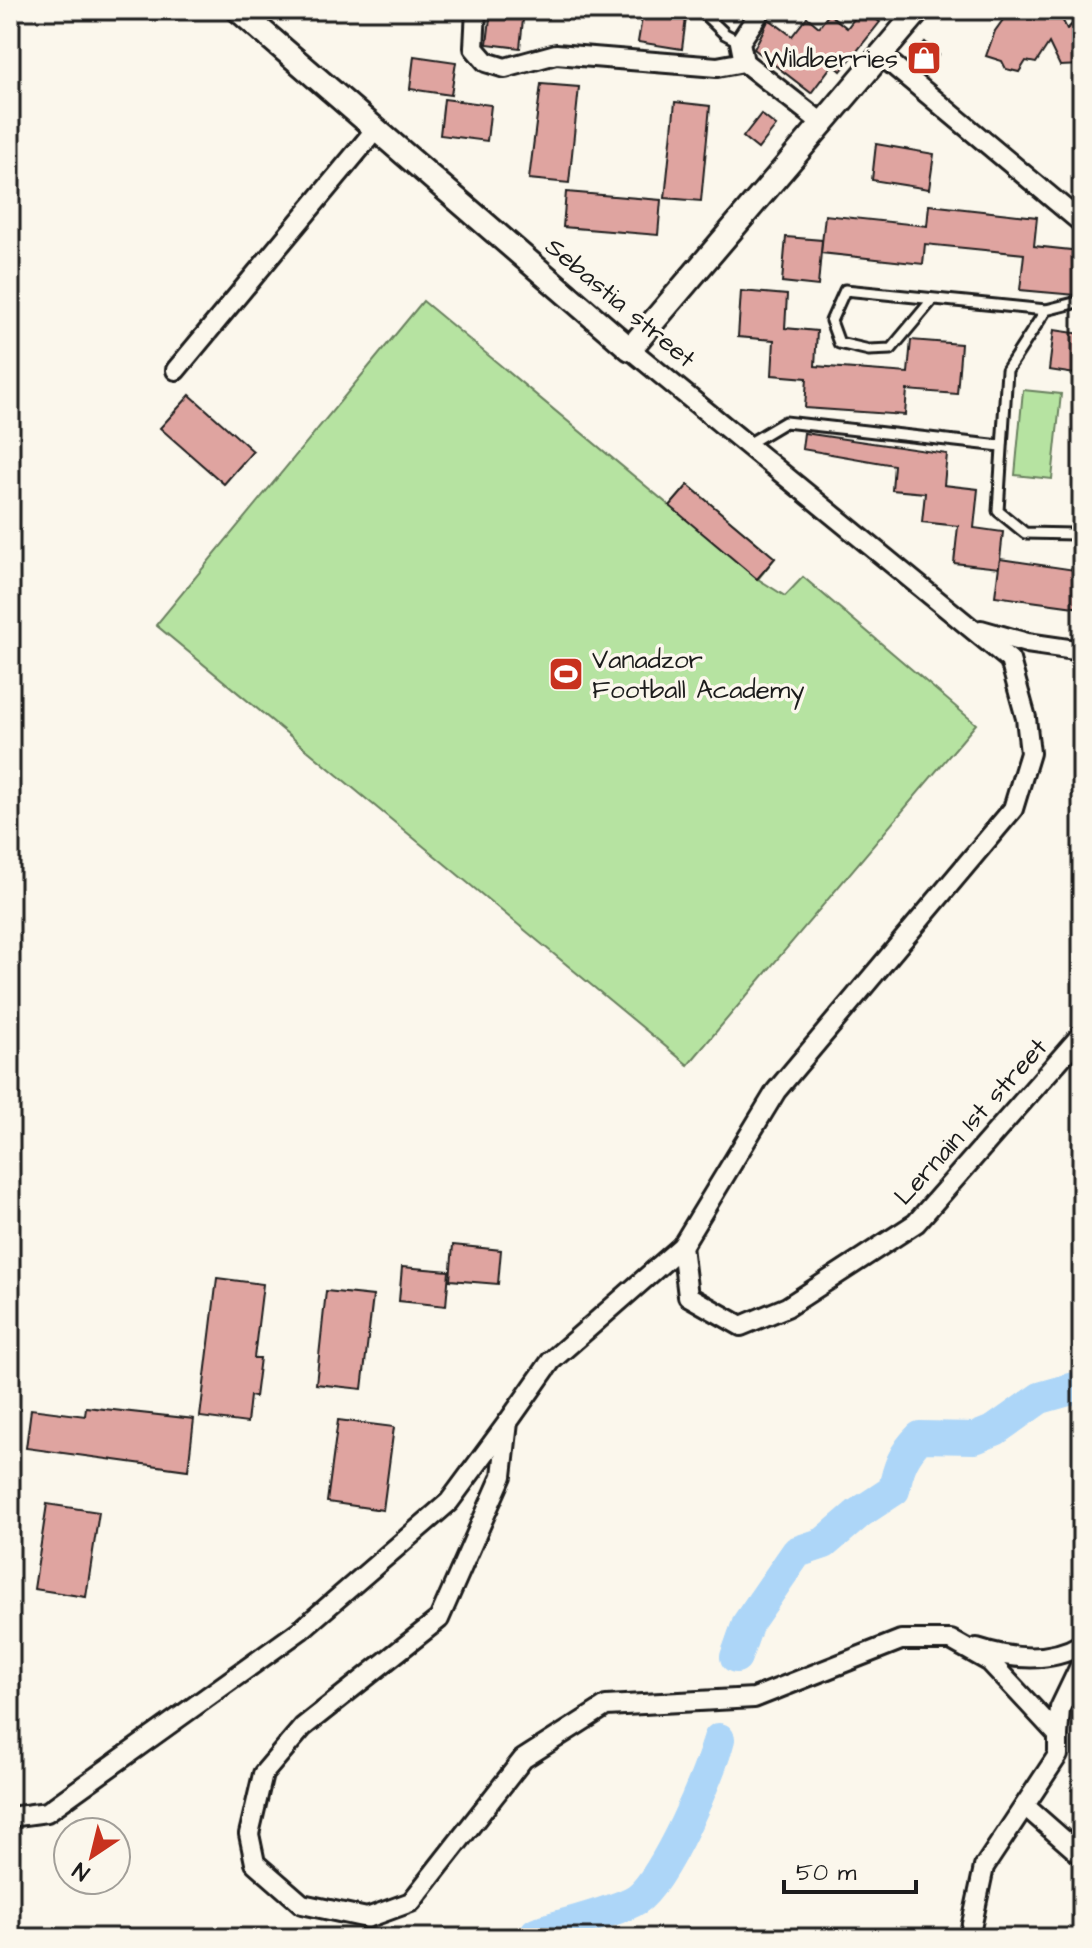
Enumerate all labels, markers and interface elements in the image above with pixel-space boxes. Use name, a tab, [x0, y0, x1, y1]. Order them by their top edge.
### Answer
shop icon: Wildberries	[905, 39, 943, 77]
place label: Wildberries	[764, 41, 898, 77]
street label: Sebastia street	[537, 229, 704, 377]
place label: Vanadzor Football Academy	[592, 642, 804, 710]
sports icon: Vanadzor Football Academy	[547, 655, 585, 693]
street label: Lernain 1st street	[886, 1030, 1056, 1213]
north arrow	[52, 1816, 132, 1896]
scale bar	[784, 1844, 916, 1894]
text: N	[67, 1854, 96, 1888]
text: 50 m	[796, 1856, 857, 1890]

